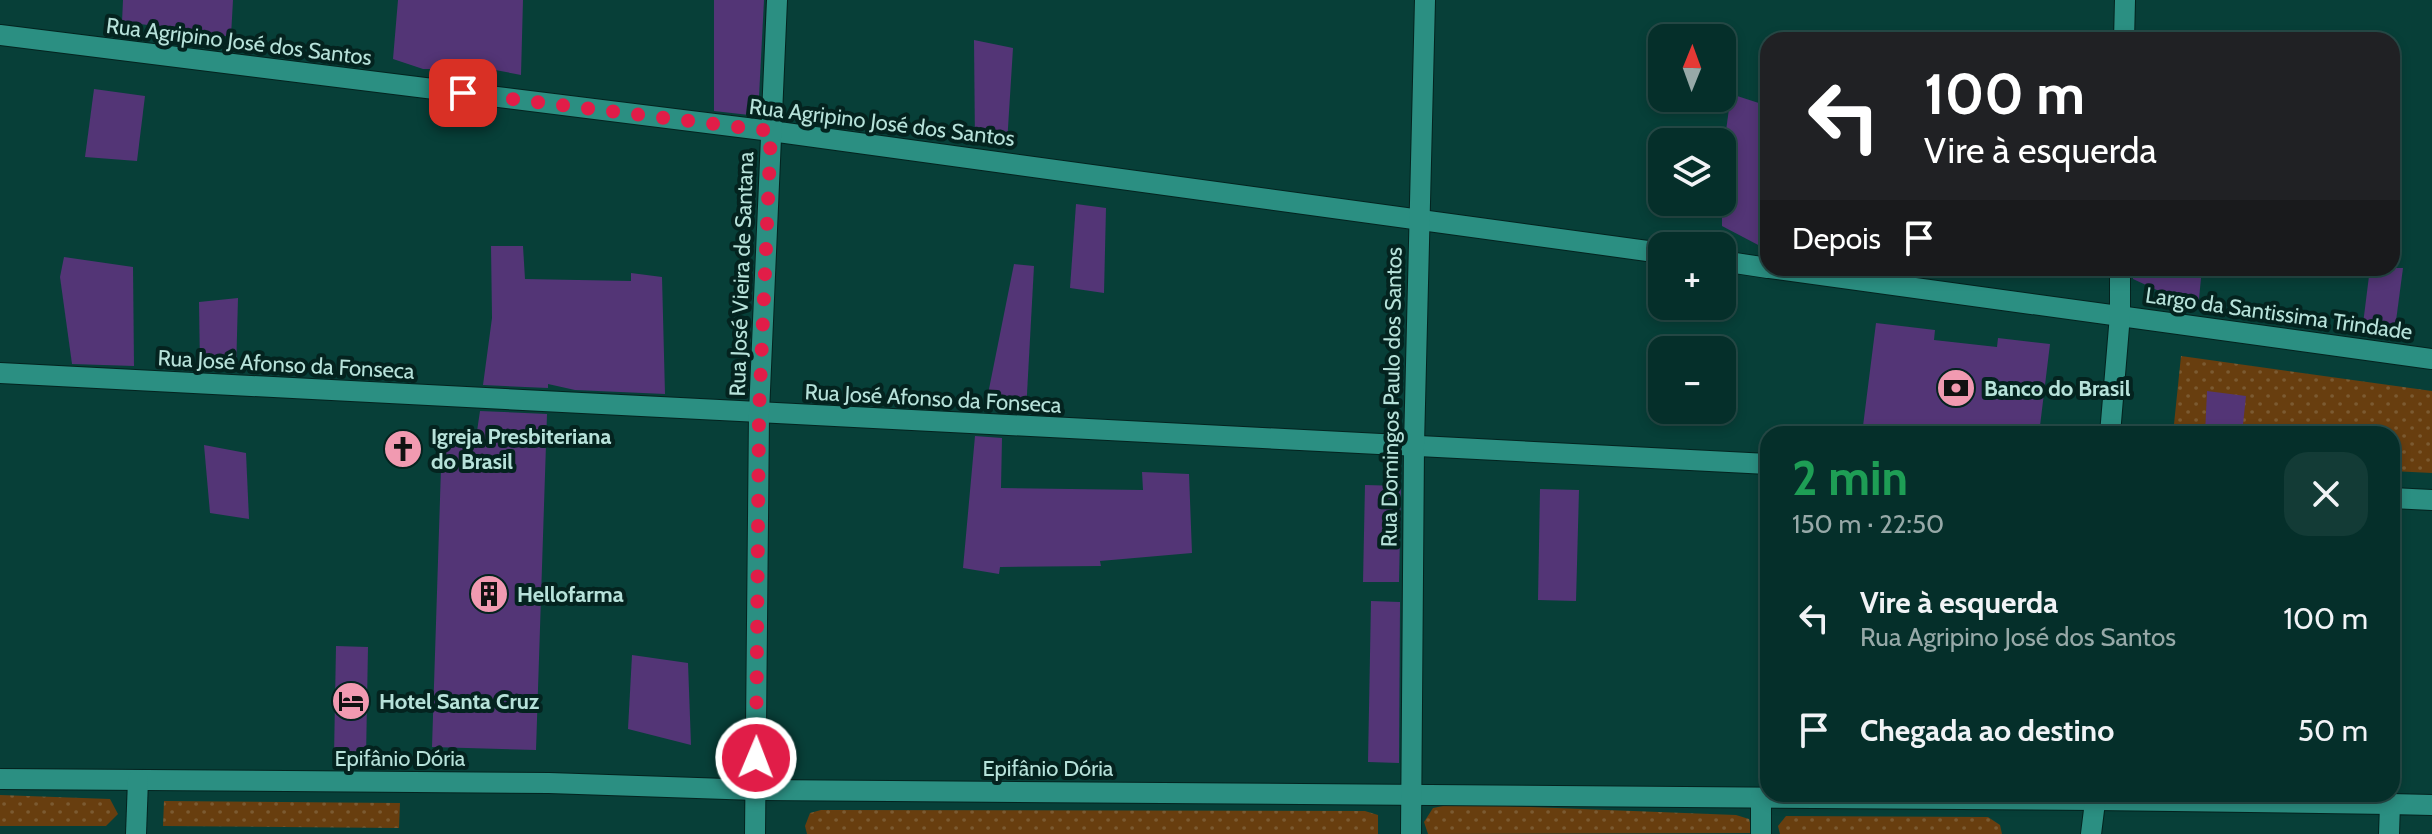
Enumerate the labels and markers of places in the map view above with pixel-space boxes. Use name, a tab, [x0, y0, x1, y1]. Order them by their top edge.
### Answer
pin	[429, 59, 497, 127]
bank icon: Banco do Brasil	[1935, 367, 1977, 409]
place label: Banco do Brasil	[1984, 375, 2131, 402]
place label: Igreja Presbiteriana do Brasil	[431, 423, 611, 475]
church icon: Igreja Presbiteriana do Brasil	[382, 428, 424, 470]
building icon: Hellofarma	[468, 573, 510, 615]
place label: Hellofarma	[517, 581, 624, 608]
hotel icon: Hotel Santa Cruz	[330, 680, 372, 722]
place label: Hotel Santa Cruz	[379, 688, 540, 715]

